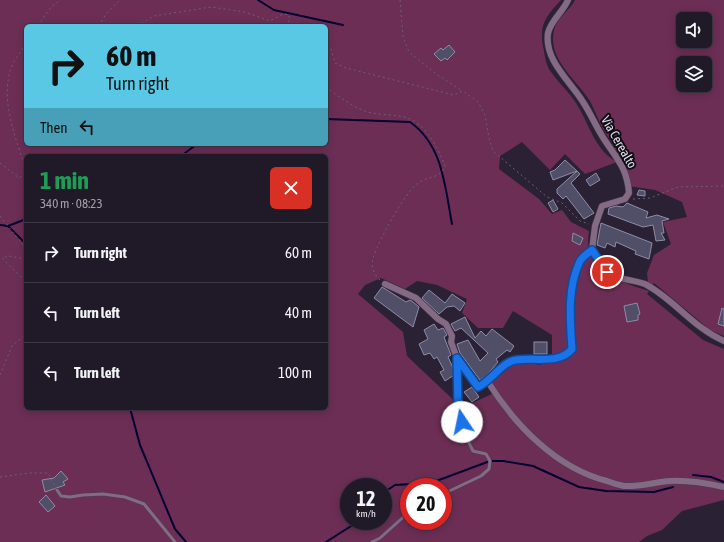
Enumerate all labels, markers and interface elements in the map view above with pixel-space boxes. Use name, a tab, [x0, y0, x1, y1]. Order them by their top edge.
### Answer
map controls	[676, 12, 712, 92]
button: sound	[676, 12, 712, 48]
icon: right	[40, 40, 92, 92]
text: 60 m	[106, 40, 156, 72]
button: layers	[676, 56, 712, 92]
text: Turn right	[106, 73, 169, 94]
street label: Via Cerealto	[598, 113, 640, 171]
icon: left	[76, 116, 98, 138]
text: Then	[40, 119, 68, 136]
text: 1 min	[40, 167, 89, 194]
button: close	[270, 167, 312, 209]
text: 340 m · 08:23	[40, 196, 103, 211]
icon: right	[40, 242, 62, 264]
text: Turn right	[74, 244, 127, 261]
text: 60 m	[285, 244, 312, 261]
pin	[590, 255, 624, 289]
icon: arrive	[596, 261, 618, 283]
icon: left	[40, 302, 62, 324]
text: Turn left	[74, 304, 120, 321]
text: 40 m	[285, 304, 312, 321]
icon: left	[40, 362, 62, 384]
text: Turn left	[74, 364, 120, 381]
text: 100 m	[278, 364, 312, 381]
position arrow	[441, 401, 483, 443]
speed limit sign: 20	[400, 478, 452, 530]
text: 12	[357, 487, 375, 510]
text: km/h	[356, 508, 376, 519]

